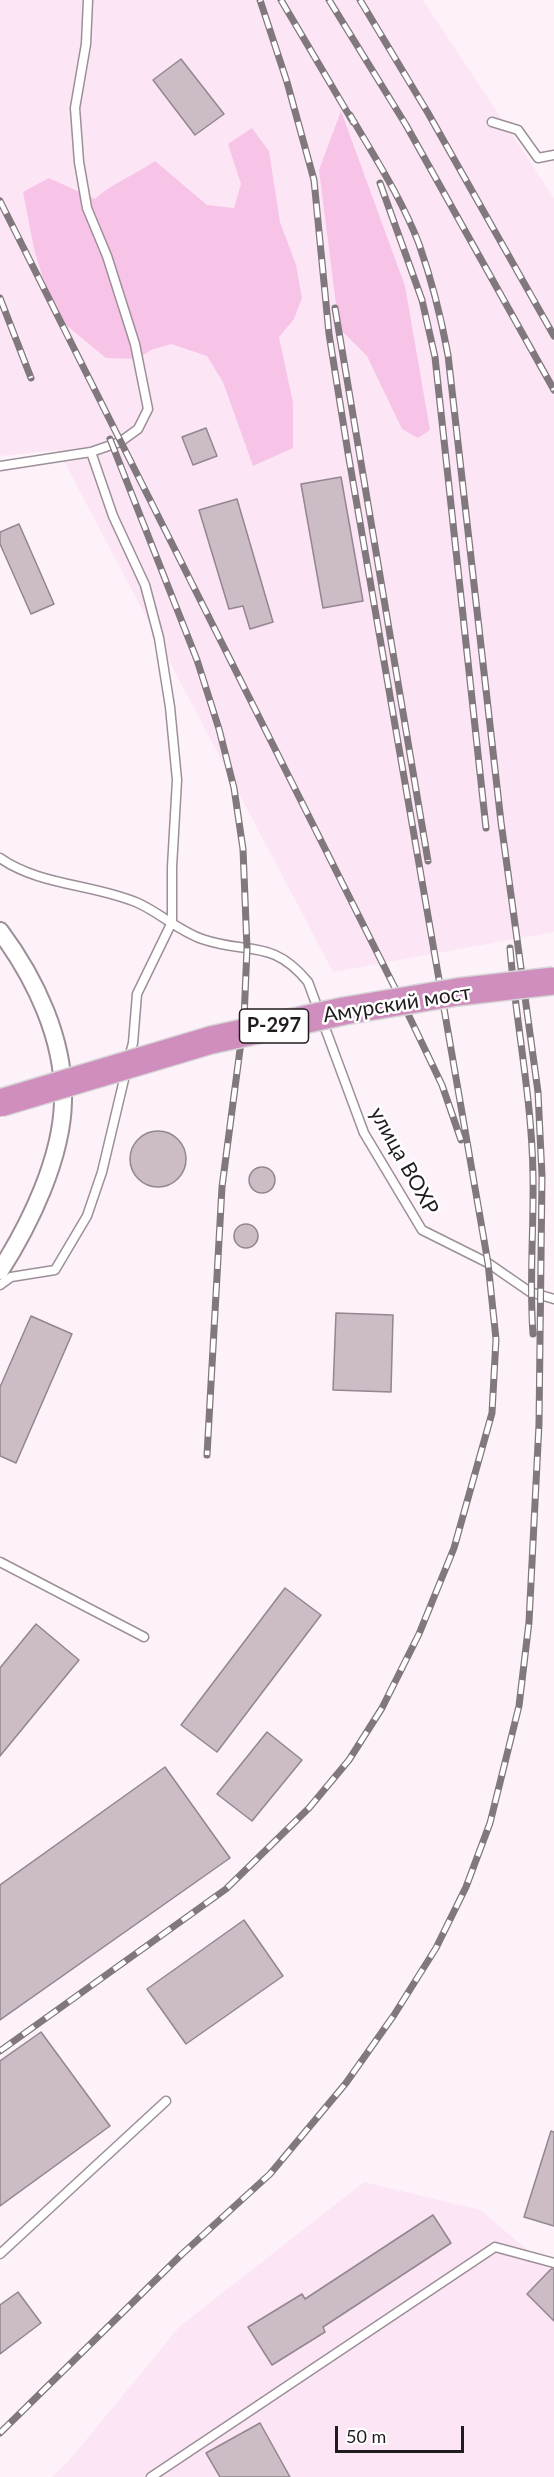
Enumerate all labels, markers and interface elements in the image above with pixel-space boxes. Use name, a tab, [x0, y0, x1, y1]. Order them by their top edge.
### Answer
street label: Амурский мост	[321, 980, 473, 1028]
road number: Р-297	[240, 1009, 308, 1043]
street label: улица ВОХР	[364, 1103, 444, 1219]
scale bar	[338, 2414, 467, 2452]
text: 50 m	[346, 2425, 386, 2447]

